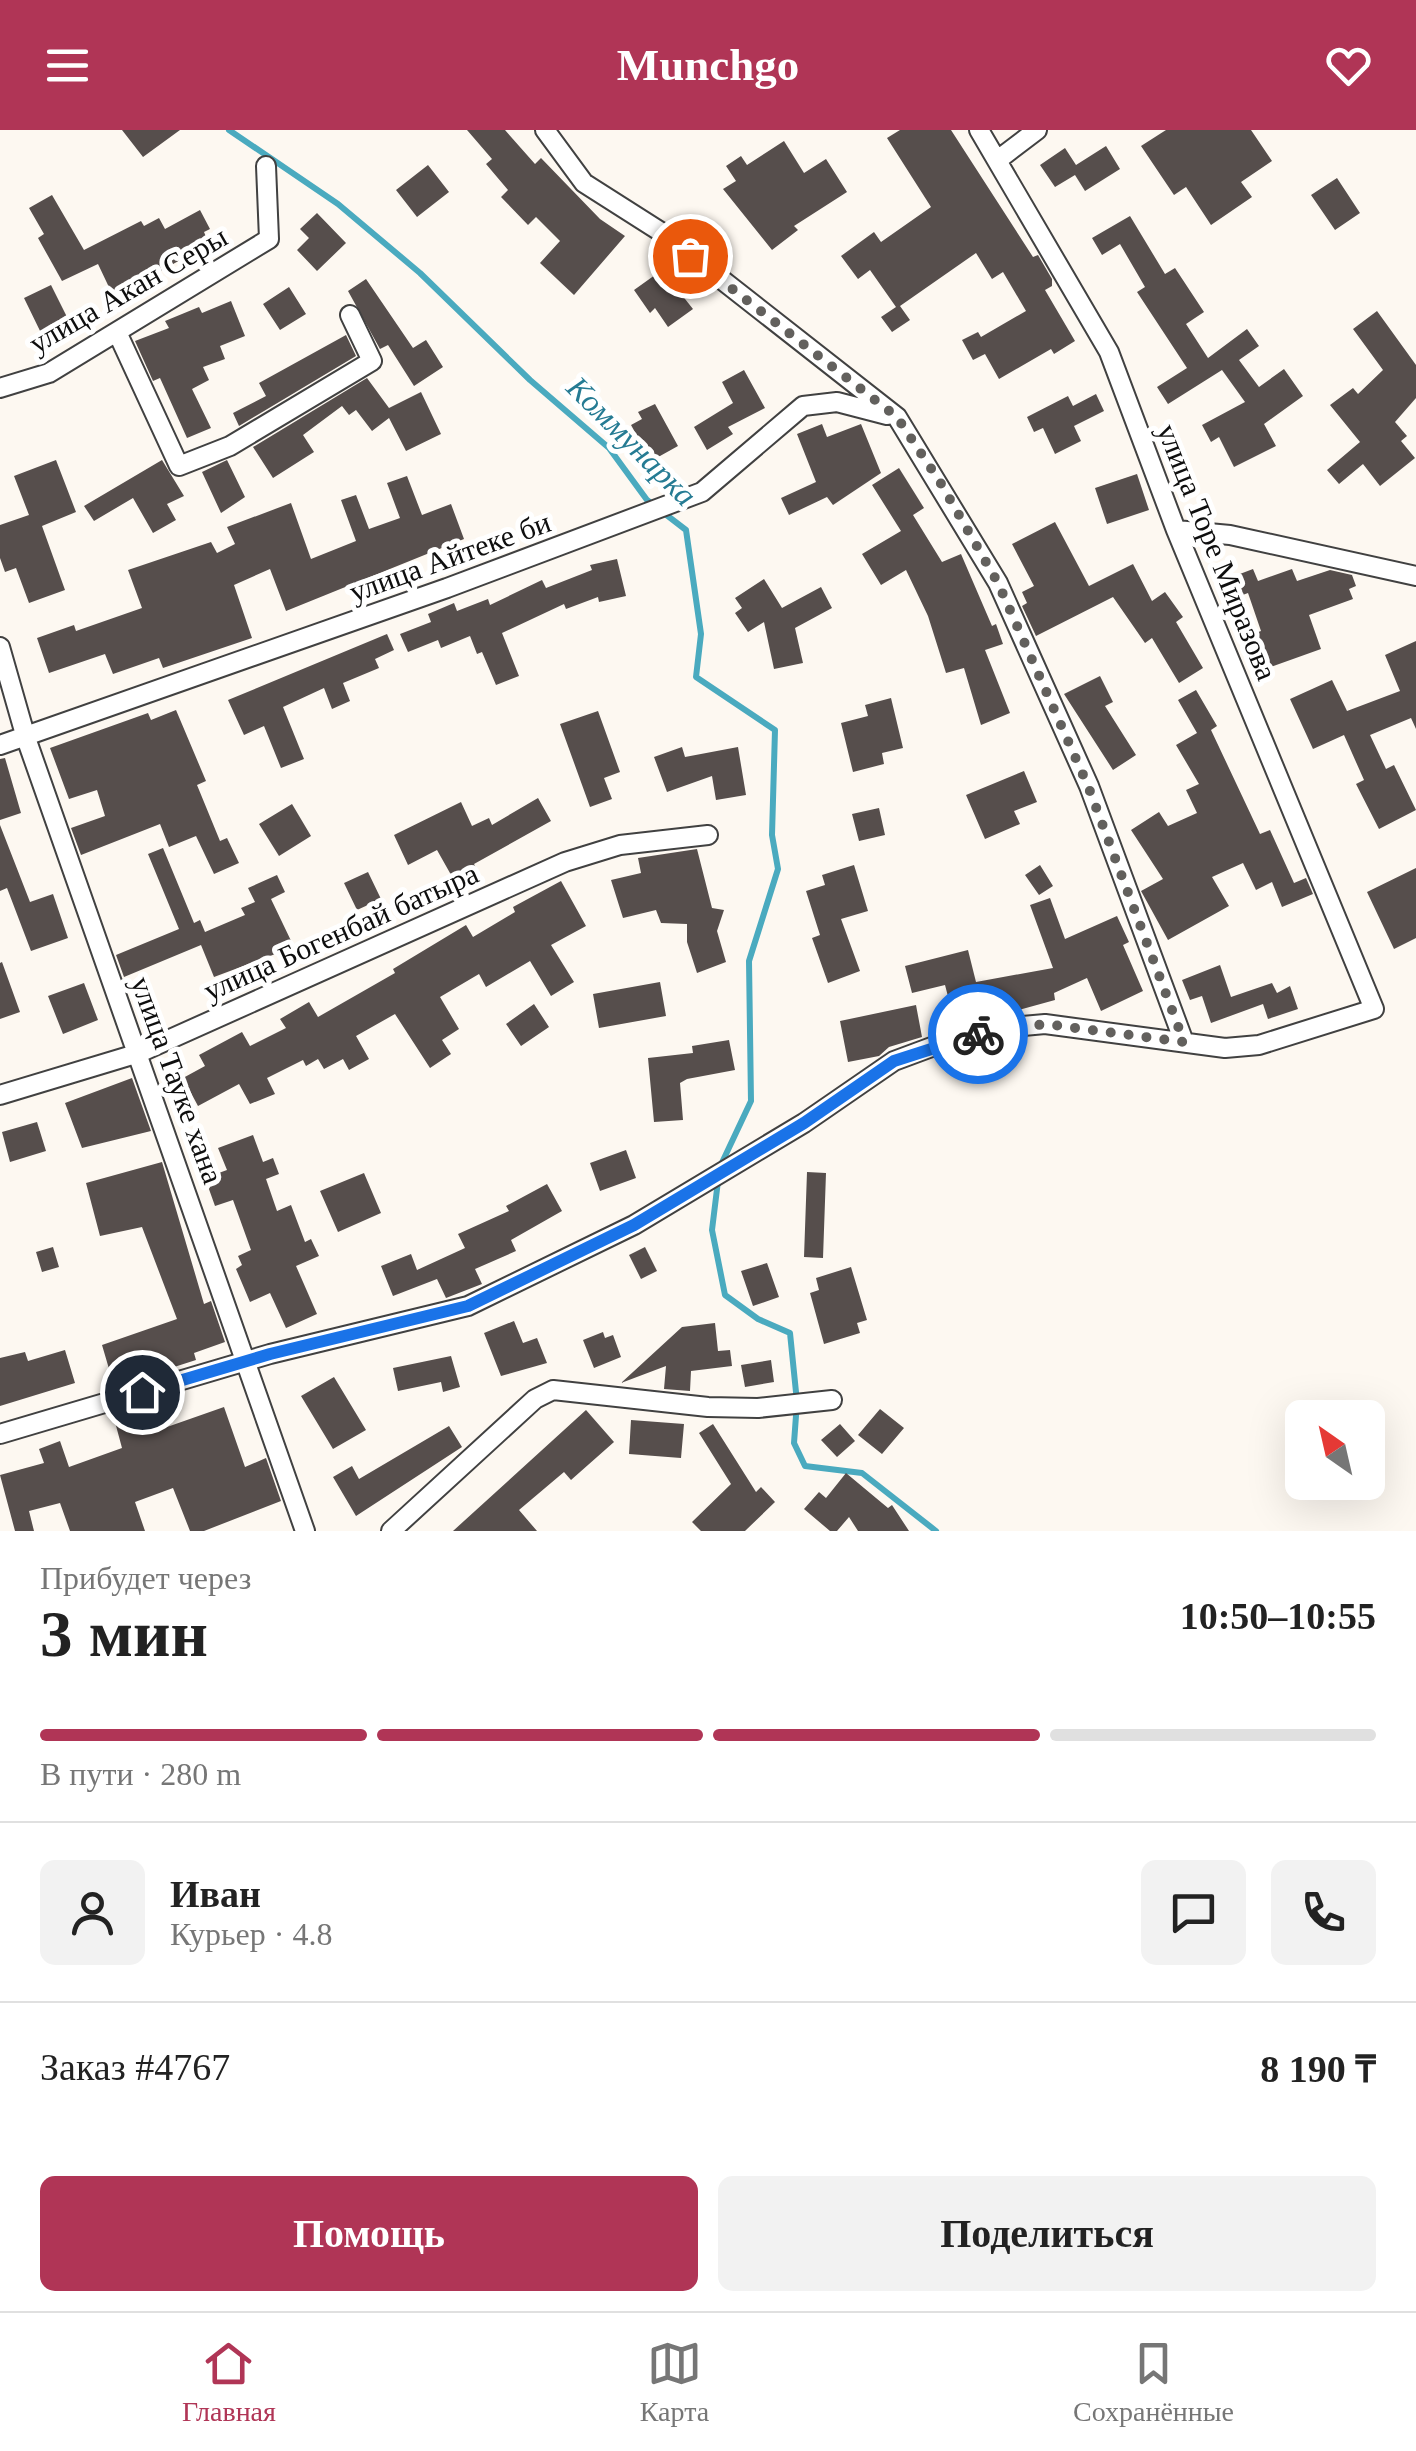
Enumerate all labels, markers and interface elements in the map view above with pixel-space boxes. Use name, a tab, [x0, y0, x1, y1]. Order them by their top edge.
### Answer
icon: menu	[40, 38, 95, 93]
icon: heart	[1321, 38, 1376, 93]
text: Munchgo	[617, 40, 799, 90]
pin	[648, 214, 733, 299]
street label: улица Акан Серы	[23, 220, 233, 360]
icon: bag	[663, 229, 718, 284]
water label: Коммунарка	[559, 368, 704, 513]
street label: улица Торе Миразова	[1151, 419, 1284, 685]
street label: улица Айтеке би	[345, 505, 555, 608]
street label: улица Богенбай батыра	[199, 856, 483, 1007]
street label: улица Тауке хана	[125, 972, 230, 1188]
courier	[928, 984, 1028, 1084]
icon: bike	[951, 1007, 1006, 1062]
pin	[100, 1350, 185, 1435]
icon: home	[115, 1365, 170, 1420]
north arrow	[1285, 1400, 1385, 1500]
map controls	[1285, 1400, 1385, 1500]
text: Прибудет через	[40, 1560, 251, 1596]
text: 10:50–10:55	[1180, 1595, 1376, 1637]
text: 3 мин	[40, 1598, 208, 1670]
text: В пути · 280 m	[40, 1756, 241, 1792]
button: person	[40, 1860, 145, 1965]
button: chat	[1141, 1860, 1246, 1965]
button: phone	[1271, 1860, 1376, 1965]
text: Иван	[170, 1873, 261, 1915]
text: Курьер · 4.8	[170, 1916, 332, 1952]
text: Заказ #4767	[40, 2046, 230, 2088]
text: 8 190 ₸	[1260, 2048, 1376, 2090]
button: Помощь	[40, 2176, 698, 2291]
button: Поделиться	[718, 2176, 1376, 2291]
tab: Главная	[182, 2336, 276, 2428]
tab: Карта	[640, 2336, 709, 2428]
tab: Сохранённые	[1073, 2336, 1234, 2428]

